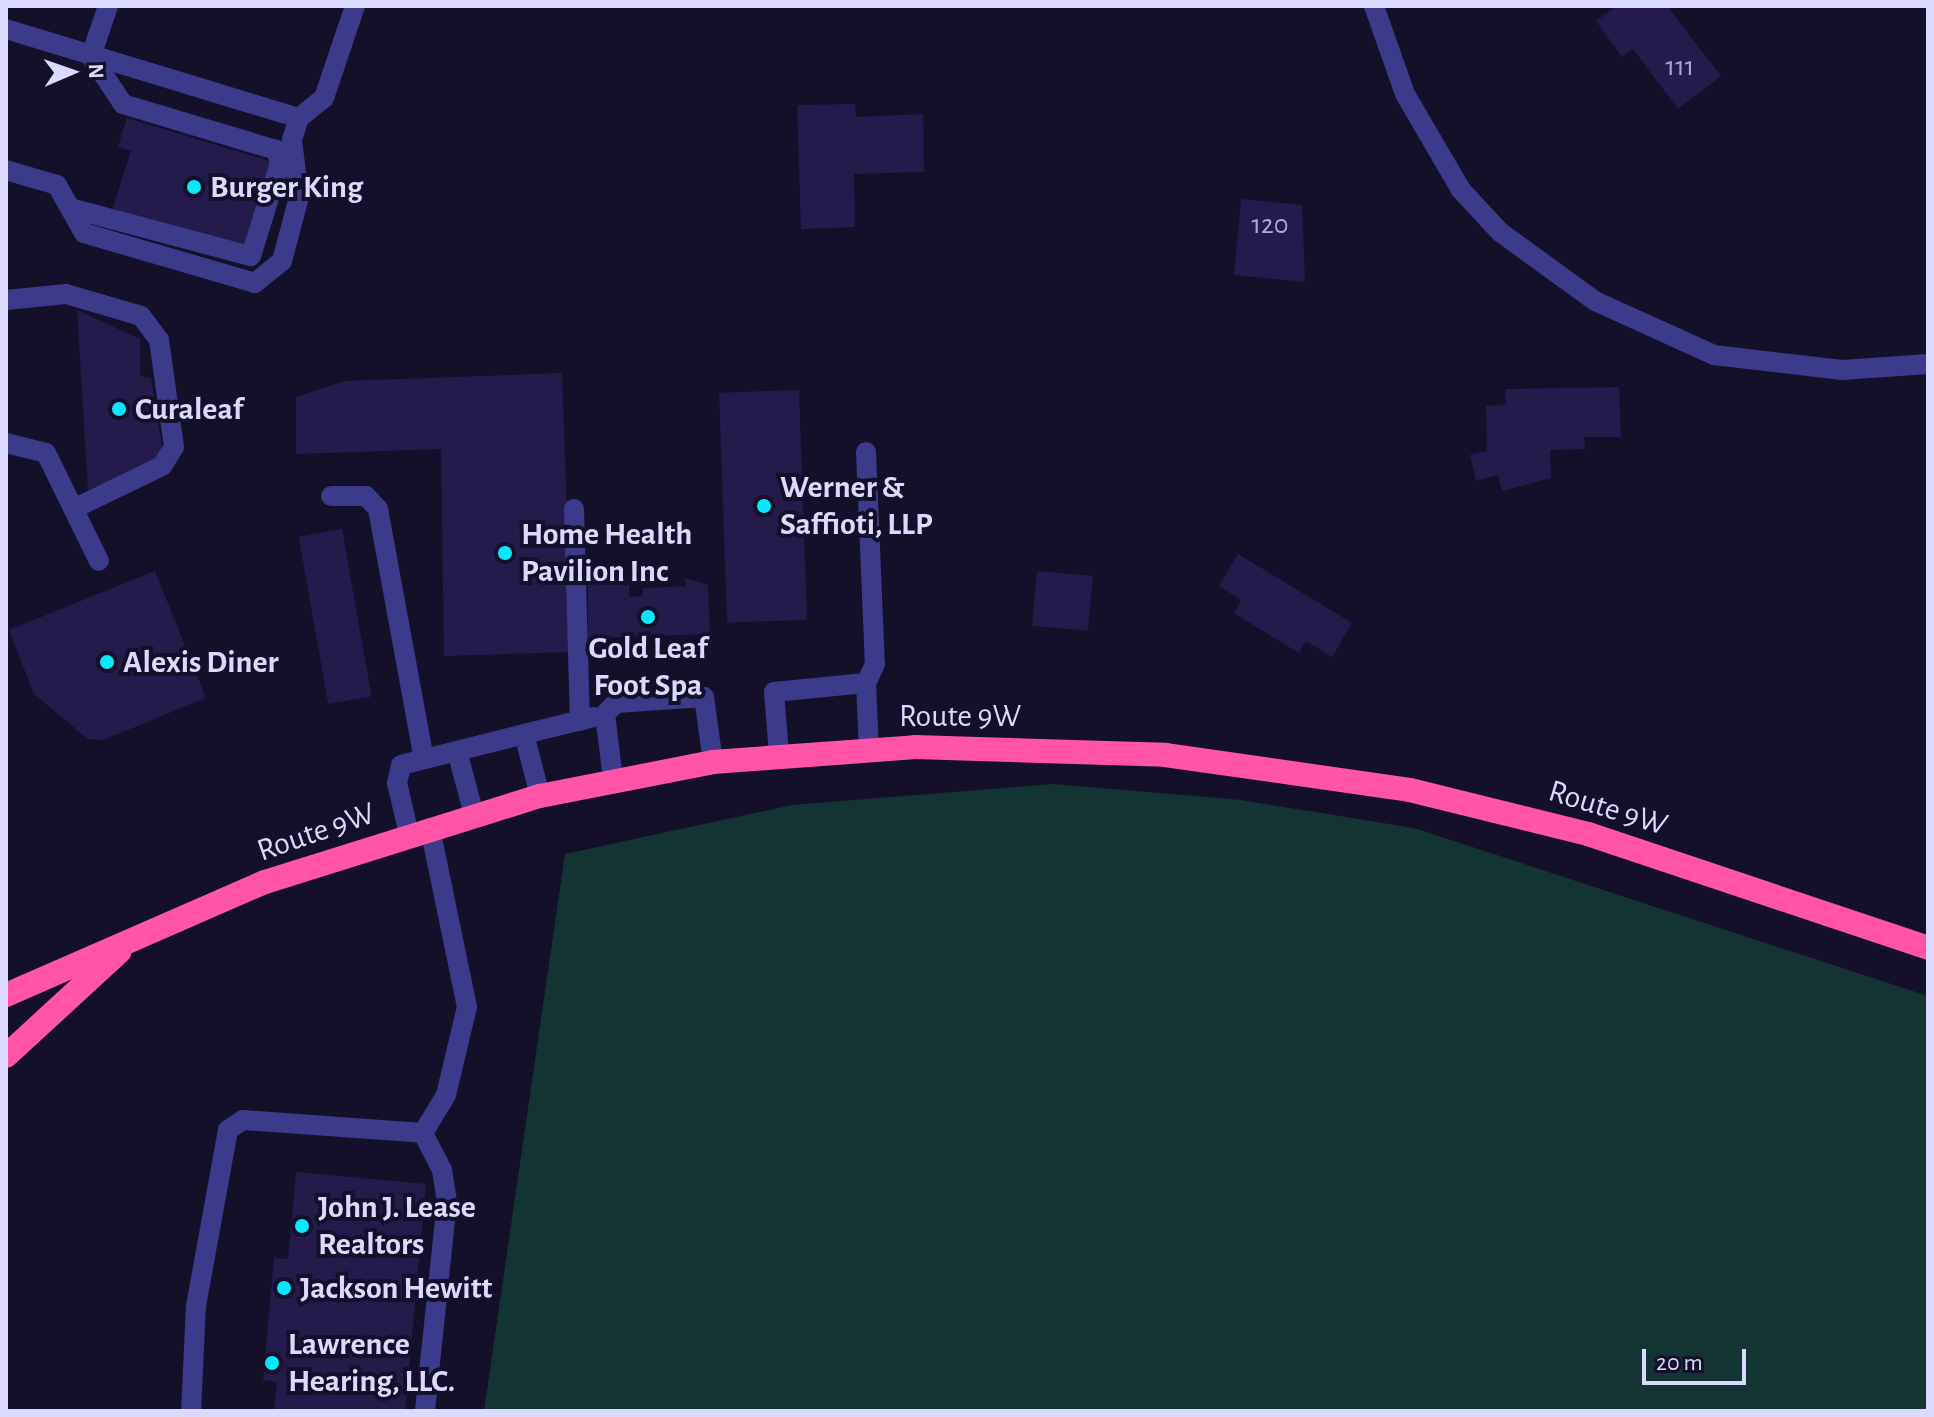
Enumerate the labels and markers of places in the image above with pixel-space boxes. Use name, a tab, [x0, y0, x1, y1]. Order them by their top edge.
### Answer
place label: Burger King	[210, 168, 363, 206]
marker: Burger King	[185, 178, 203, 196]
place label: Curaleaf	[135, 390, 243, 428]
marker: Curaleaf	[110, 400, 128, 418]
place label: Werner & Saffioti, LLP	[780, 469, 933, 544]
marker: Werner & Saffioti, LLP	[755, 497, 773, 515]
place label: Home Health Pavilion Inc	[521, 516, 692, 591]
marker: Home Health Pavilion Inc	[496, 544, 514, 562]
marker: Gold Leaf Foot Spa	[639, 608, 657, 626]
place label: Gold Leaf Foot Spa	[589, 630, 707, 705]
place label: Alexis Diner	[123, 643, 279, 681]
marker: Alexis Diner	[98, 653, 116, 671]
place label: John J. Lease Realtors	[318, 1189, 476, 1264]
marker: John J. Lease Realtors	[293, 1217, 311, 1235]
place label: Jackson Hewitt	[300, 1269, 492, 1307]
marker: Jackson Hewitt	[275, 1279, 293, 1297]
place label: Lawrence Hearing, LLC.	[288, 1326, 455, 1401]
marker: Lawrence Hearing, LLC.	[263, 1354, 281, 1372]

